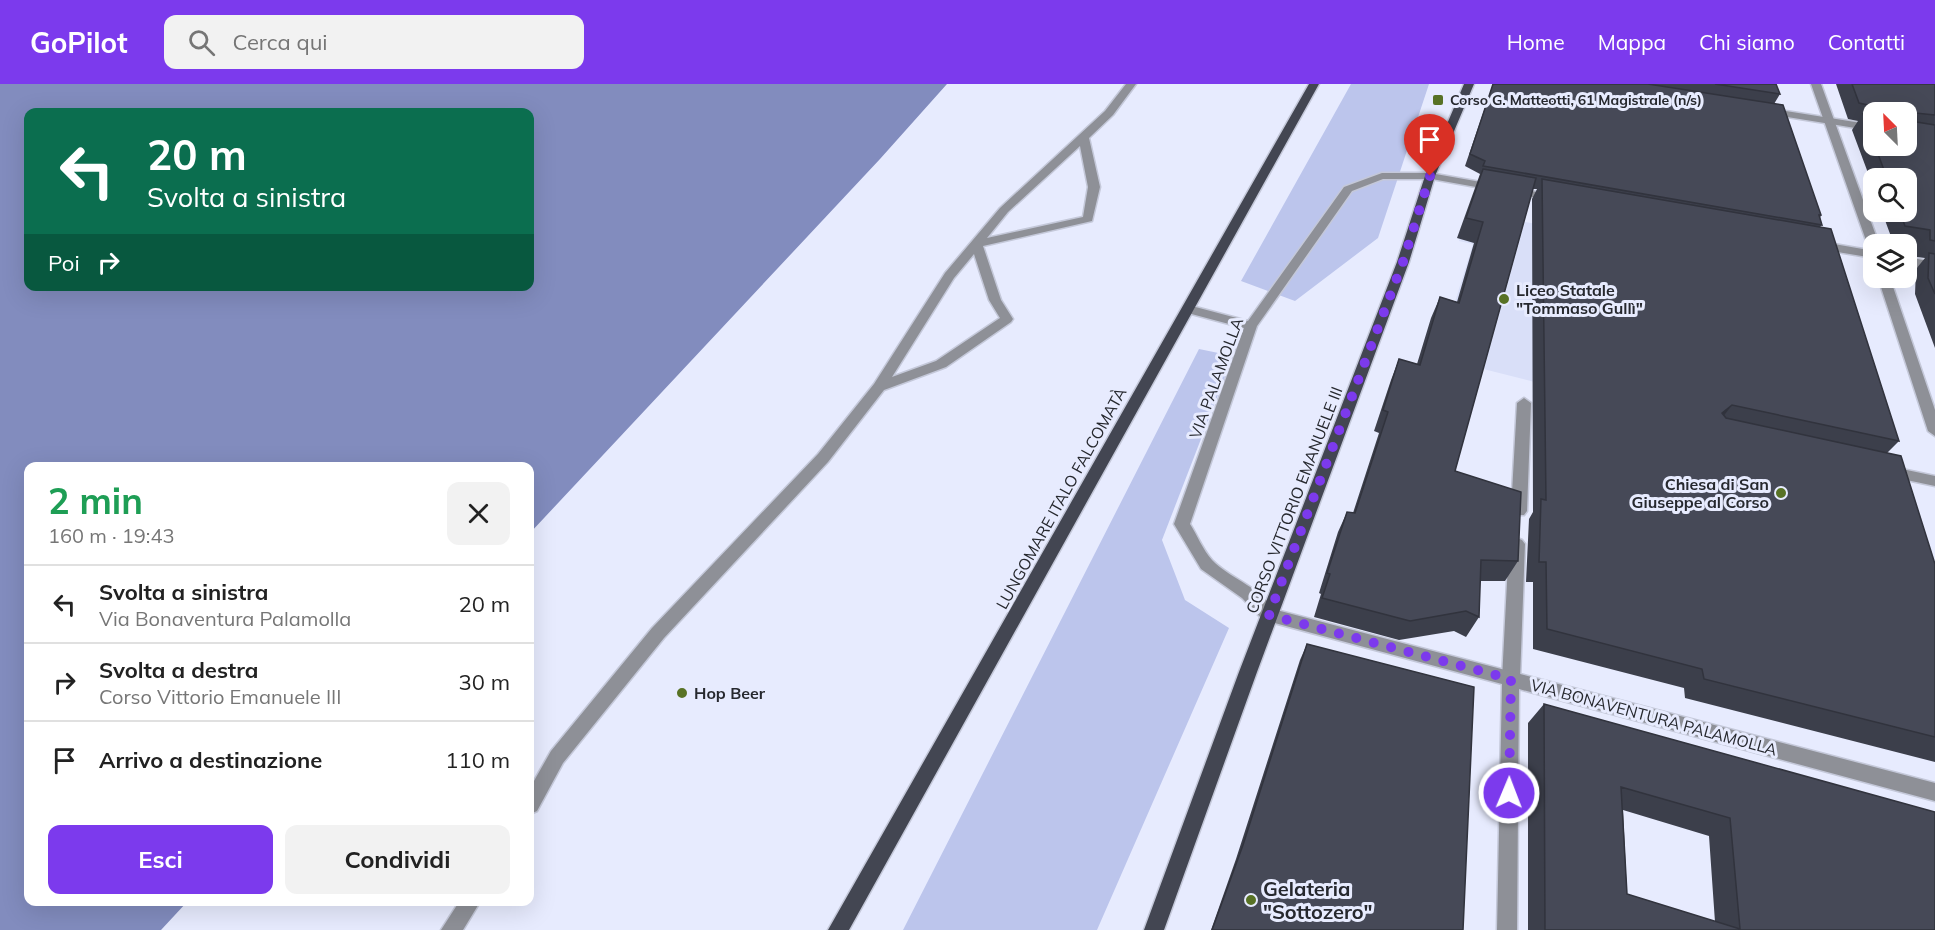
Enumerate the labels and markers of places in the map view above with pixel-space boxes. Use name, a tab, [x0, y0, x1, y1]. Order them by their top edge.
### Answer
place label: Corso G. Matteotti, 61 Magistrale (n/s)	[1450, 91, 1702, 109]
marker: Corso G. Matteotti, 61 Magistrale (n/s)	[1431, 93, 1445, 107]
pin	[1404, 114, 1455, 176]
place label: Liceo Statale "Tommaso Gullì"	[1516, 280, 1643, 318]
marker: Liceo Statale "Tommaso Gullì"	[1497, 292, 1511, 306]
place label: Chiesa di San Giuseppe al Corso	[1632, 474, 1769, 512]
marker: Chiesa di San Giuseppe al Corso	[1774, 486, 1788, 500]
place label: Hop Beer	[694, 683, 766, 703]
marker: Hop Beer	[675, 686, 689, 700]
place label: Gelateria "Sottozero"	[1263, 876, 1373, 924]
marker: Gelateria "Sottozero"	[1244, 893, 1258, 907]

